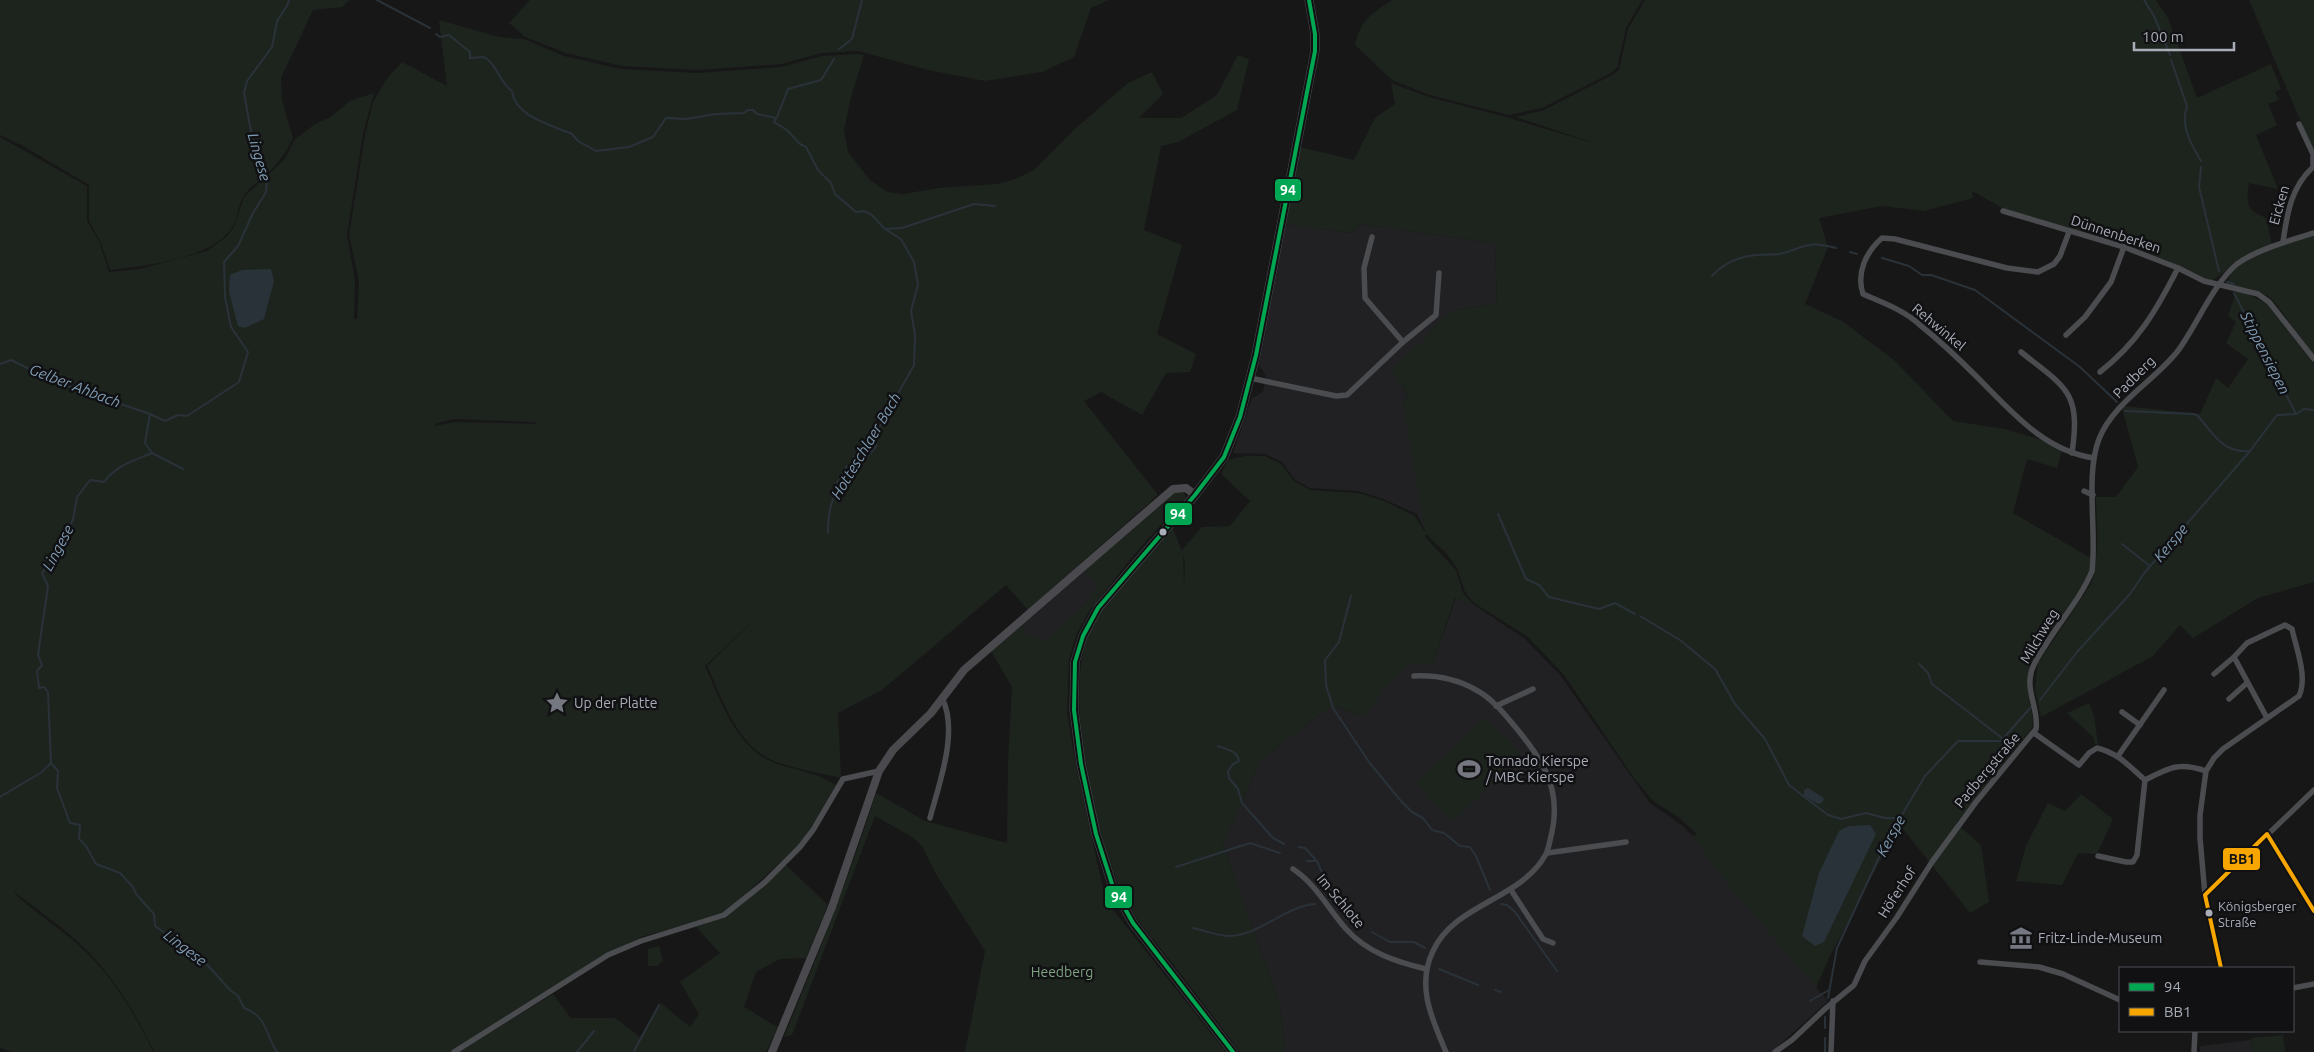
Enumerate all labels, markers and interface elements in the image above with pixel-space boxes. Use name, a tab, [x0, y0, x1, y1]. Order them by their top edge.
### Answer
scale bar	[2134, 20, 2234, 52]
text: 100 m	[2142, 28, 2184, 45]
water label: Lingese	[245, 131, 275, 183]
line badge: 94	[1274, 178, 1302, 202]
text: 94	[1280, 182, 1296, 198]
street label: Eicken	[2266, 183, 2292, 227]
street label: Dünnenberken	[2069, 212, 2163, 256]
street label: Rehwinkel	[1909, 300, 1969, 354]
water label: Stippensiepen	[2237, 308, 2294, 397]
street label: Padberg	[2110, 353, 2158, 401]
water label: Gelber Ahbach	[27, 360, 123, 411]
water label: Hotteschlaer Bach	[827, 390, 904, 502]
line badge: 94	[1164, 502, 1193, 526]
text: 94	[1170, 506, 1186, 522]
water label: Kerspe	[2150, 520, 2191, 565]
water label: Lingese	[39, 522, 77, 573]
unlabelled marker	[1158, 527, 1168, 537]
street label: Milchweg	[2017, 606, 2061, 666]
place icon: Up der Platte	[544, 690, 570, 716]
place label: Up der Platte	[574, 695, 657, 711]
street label: Padbergstraße	[1951, 729, 2023, 811]
place label: Tornado Kierspe / MBC Kierspe	[1485, 753, 1589, 785]
sports icon: Tornado Kierspe / MBC Kierspe	[1456, 756, 1482, 782]
water label: Kerspe	[1873, 812, 1909, 859]
line badge: BB1	[2222, 847, 2261, 871]
text: BB1	[2229, 851, 2255, 867]
street label: Höferhof	[1875, 863, 1920, 921]
street label: Im Schlote	[1314, 871, 1368, 931]
line badge: 94	[1104, 885, 1133, 909]
text: 94	[1111, 889, 1127, 905]
place label: Königsberger Straße	[2218, 899, 2296, 929]
marker: Königsberger Straße	[2204, 908, 2214, 918]
museum icon: Fritz-Linde-Museum	[2008, 925, 2034, 951]
water label: Lingese	[161, 926, 210, 969]
place label: Fritz-Linde-Museum	[2038, 930, 2162, 946]
park label: Heedberg	[1031, 964, 1093, 980]
legend	[2119, 967, 2294, 1032]
text: 94	[2164, 978, 2181, 995]
text: BB1	[2164, 1003, 2192, 1020]

